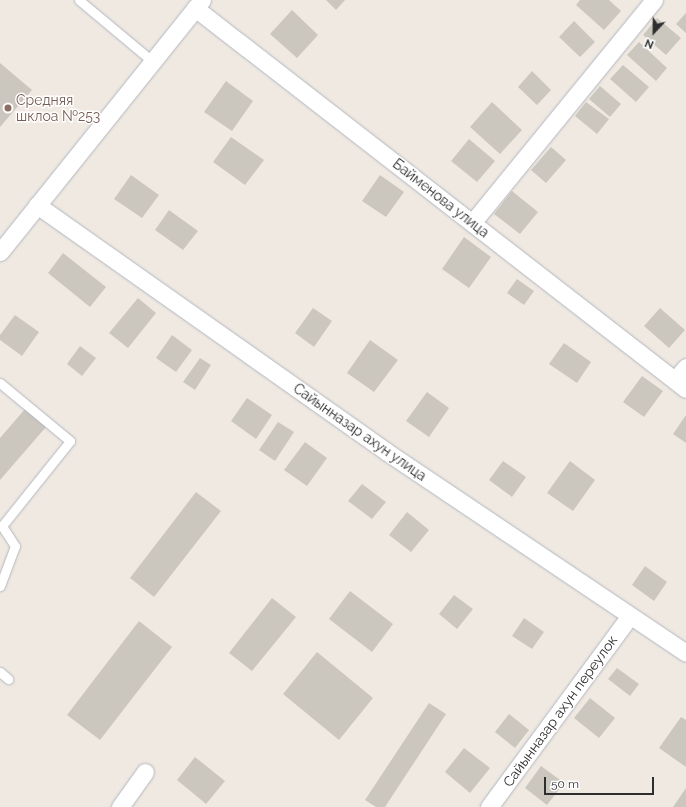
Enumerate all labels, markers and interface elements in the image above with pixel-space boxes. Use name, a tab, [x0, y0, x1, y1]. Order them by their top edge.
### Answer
north arrow	[634, 12, 674, 52]
text: N	[643, 36, 656, 51]
place label: Средняя шклоа №253	[16, 92, 100, 124]
marker: Средняя шклоа №253	[3, 103, 13, 113]
street label: Байменова улица	[389, 155, 493, 241]
street label: Сайынназар ахун улица	[290, 380, 430, 484]
street label: Сайынназар ахун переулок	[499, 632, 621, 790]
scale bar	[546, 769, 656, 795]
text: 50 m	[551, 777, 579, 791]

